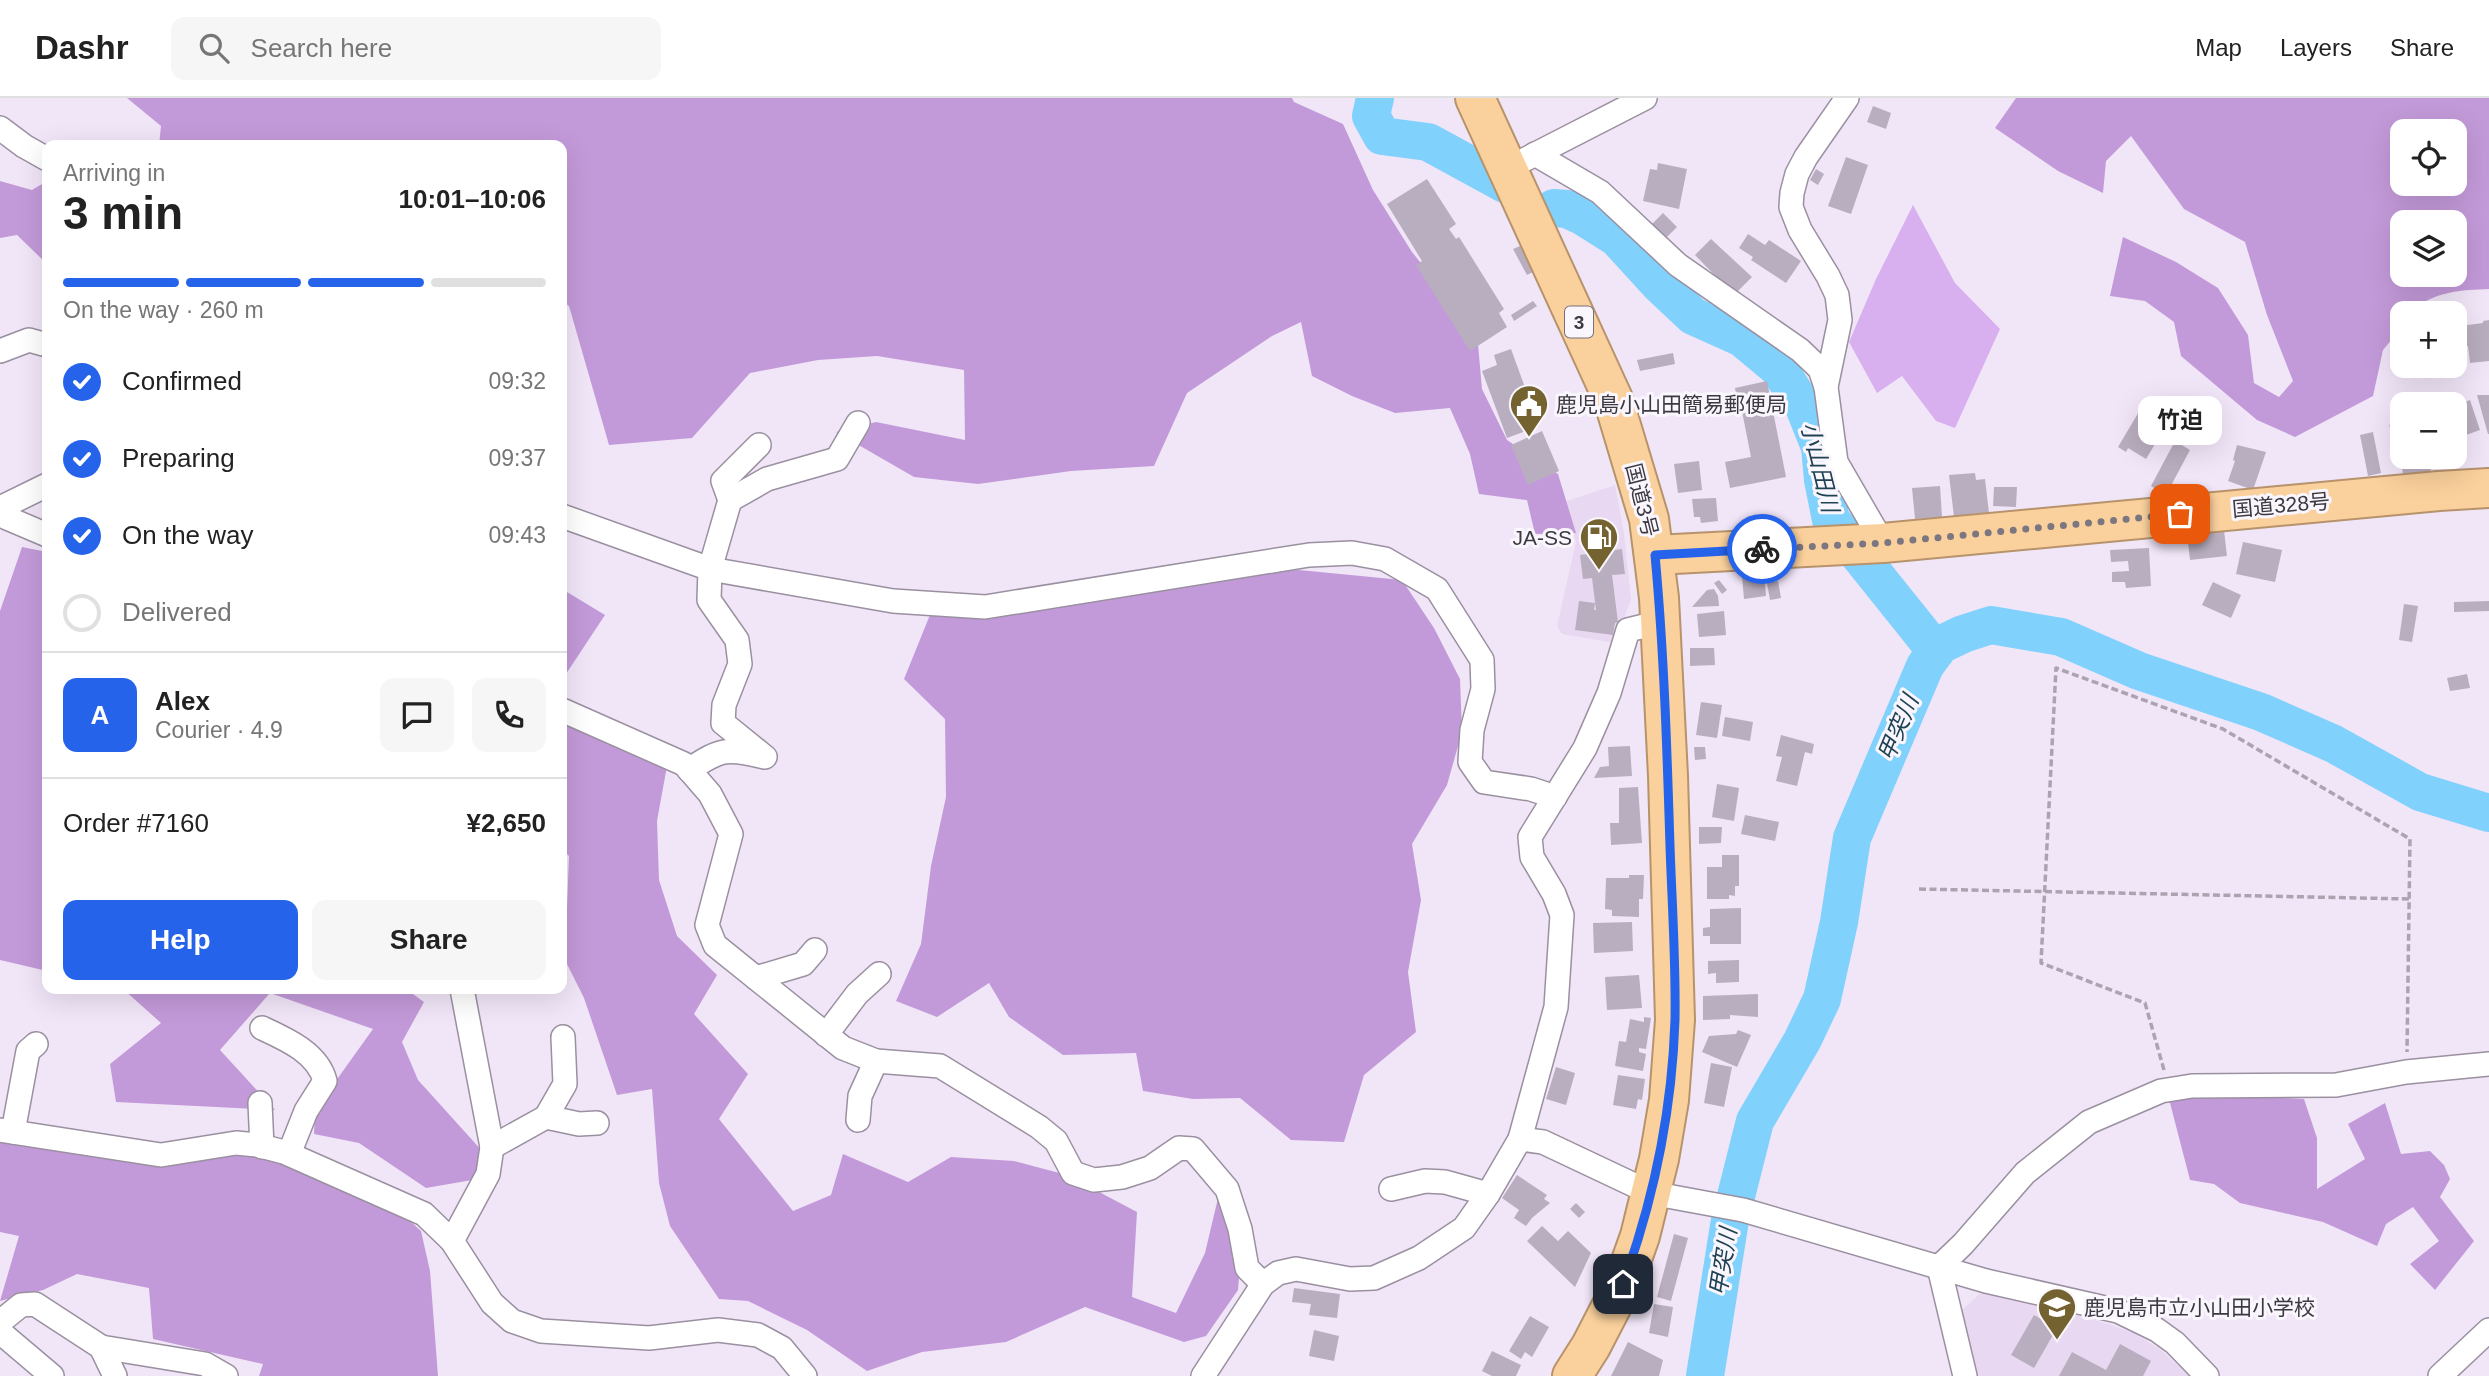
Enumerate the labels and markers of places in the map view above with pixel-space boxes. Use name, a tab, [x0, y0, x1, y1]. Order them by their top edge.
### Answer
public building icon: 鹿児島小山田簡易郵便局	[1508, 383, 1550, 438]
place label: 鹿児島小山田簡易郵便局	[1556, 393, 1787, 416]
callout: 竹迫	[2138, 395, 2222, 444]
pin	[2150, 484, 2210, 544]
fuel station icon: JA-SS	[1578, 516, 1620, 571]
place label: JA-SS	[1512, 526, 1572, 549]
pin	[1593, 1254, 1653, 1314]
school or university icon: 鹿児島市立小山田小学校	[2036, 1286, 2078, 1341]
place label: 鹿児島市立小山田小学校	[2084, 1296, 2315, 1319]

